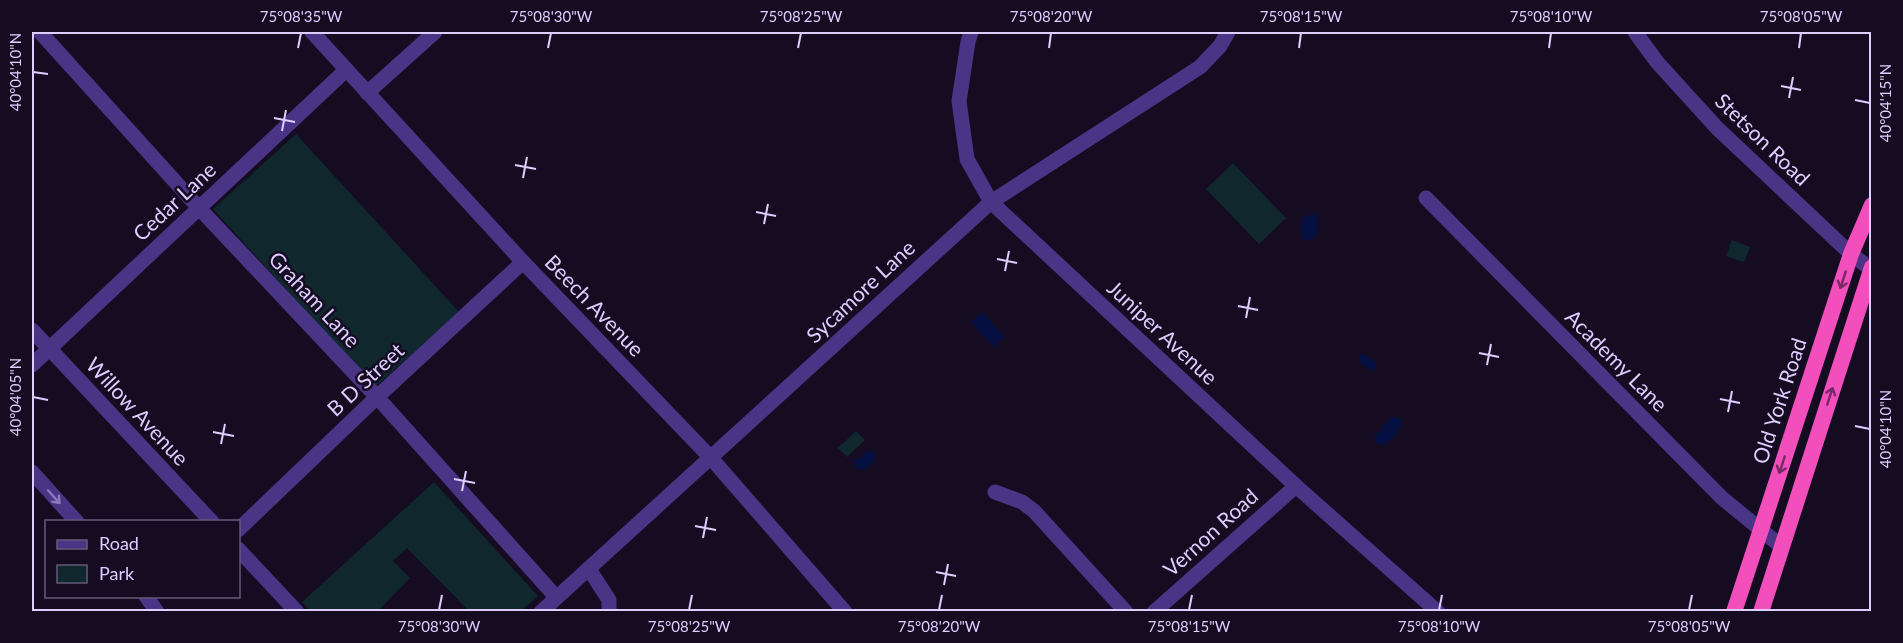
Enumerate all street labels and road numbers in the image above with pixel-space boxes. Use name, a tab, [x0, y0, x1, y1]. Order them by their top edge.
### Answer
street label: Stetson Road	[1711, 88, 1815, 190]
street label: Cedar Lane	[128, 156, 220, 245]
street label: Sycamore Lane	[801, 234, 919, 347]
street label: Graham Lane	[264, 246, 366, 352]
street label: Beech Avenue	[540, 249, 650, 361]
street label: Juniper Avenue	[1103, 275, 1223, 389]
street label: Academy Lane	[1561, 304, 1673, 416]
street label: Old York Road	[1746, 334, 1811, 467]
street label: B D Street	[321, 337, 409, 421]
street label: Willow Avenue	[82, 352, 195, 470]
street label: Vernon Road	[1158, 483, 1262, 581]

